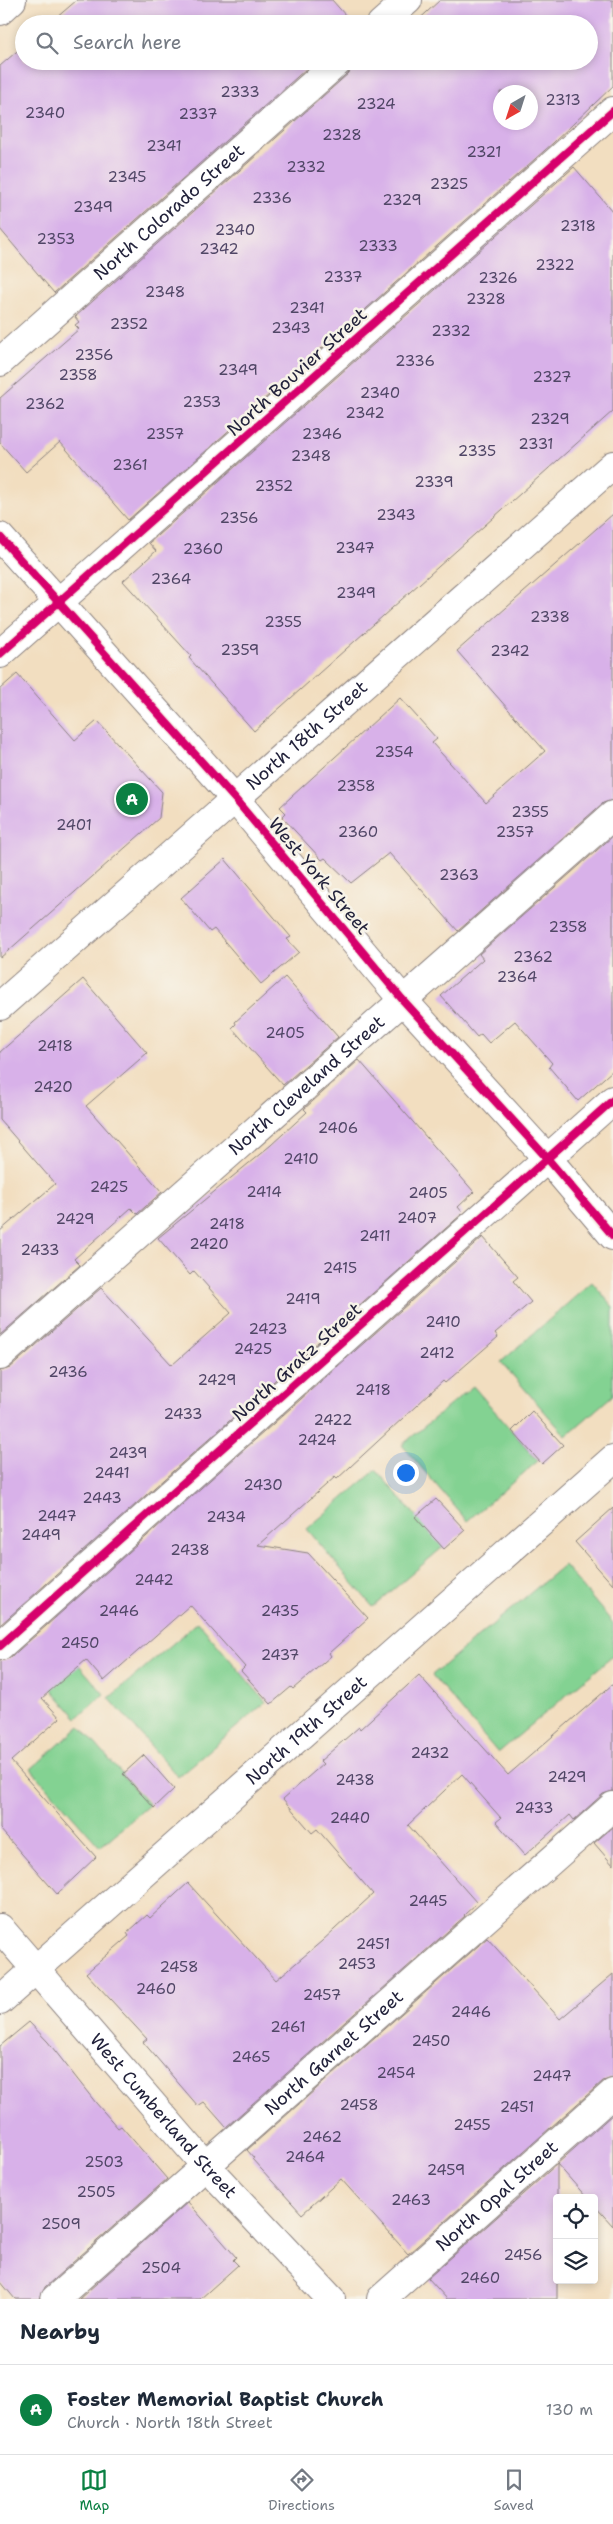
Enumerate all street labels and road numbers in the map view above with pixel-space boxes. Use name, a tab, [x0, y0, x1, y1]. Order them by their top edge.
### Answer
street label: North Colorado Street	[88, 138, 250, 285]
street label: North Bouvier Street	[222, 303, 372, 441]
street label: North 18th Street	[241, 675, 373, 796]
street label: West York Street	[263, 812, 375, 940]
street label: North Cleveland Street	[223, 1010, 390, 1161]
street label: North Gratz Street	[227, 1297, 367, 1427]
street label: North 19th Street	[241, 1670, 372, 1790]
street label: North Garnet Street	[259, 1985, 408, 2120]
street label: West Cumberland Street	[84, 2028, 242, 2204]
street label: North Opal Street	[431, 2135, 563, 2257]

